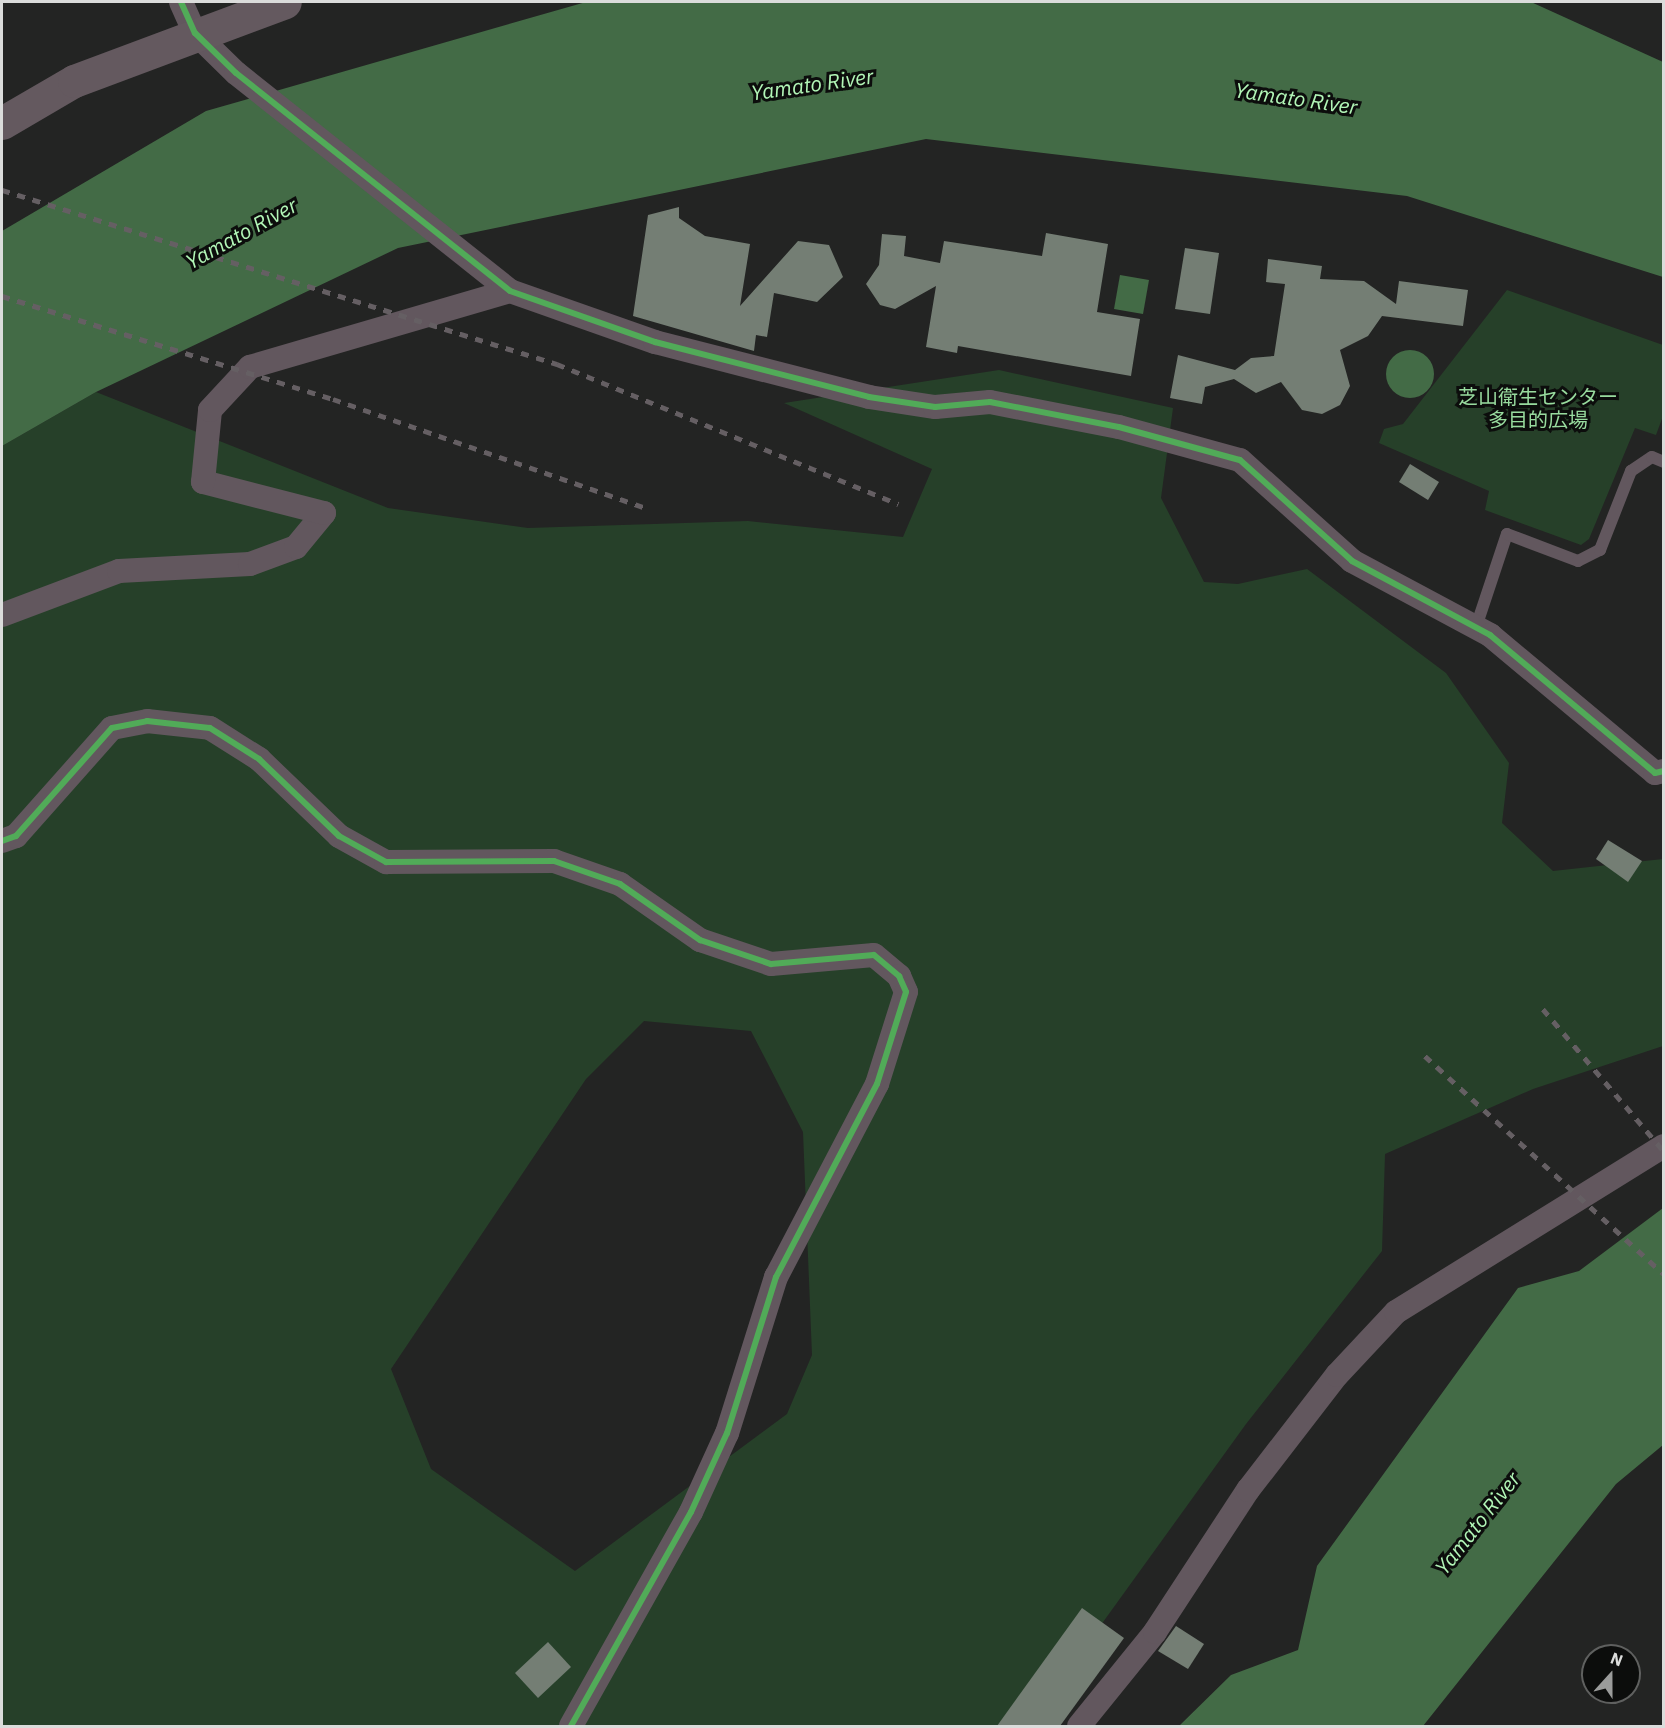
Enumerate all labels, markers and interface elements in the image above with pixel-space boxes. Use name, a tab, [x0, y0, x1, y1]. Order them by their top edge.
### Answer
water label: Yamato River	[749, 63, 875, 105]
water label: Yamato River	[1233, 77, 1359, 119]
water label: Yamato River	[181, 192, 301, 274]
park label: 芝山衛生センター 多目的広場	[1458, 384, 1618, 431]
water label: Yamato River	[1429, 1467, 1525, 1579]
north arrow	[1581, 1644, 1641, 1704]
text: N	[1608, 1648, 1626, 1670]

